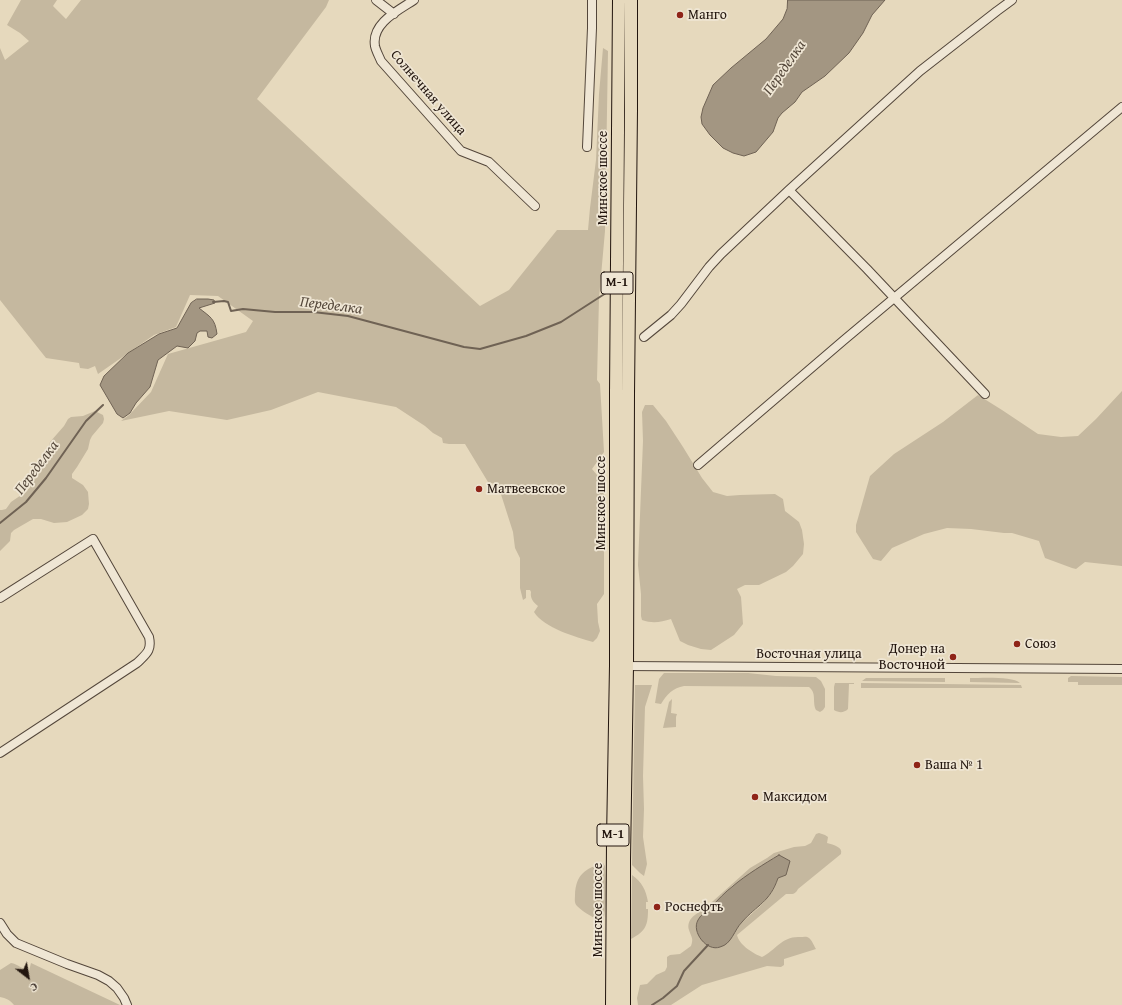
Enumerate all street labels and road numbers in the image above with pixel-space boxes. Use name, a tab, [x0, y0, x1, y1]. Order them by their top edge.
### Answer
street label: Солнечная улица	[386, 47, 470, 139]
street label: Минское шоссе	[595, 131, 611, 225]
road number: М-1	[601, 272, 633, 294]
street label: Минское шоссе	[593, 456, 609, 550]
street label: Восточная улица	[756, 646, 862, 662]
road number: М-1	[597, 824, 629, 846]
street label: Минское шоссе	[590, 863, 606, 957]

